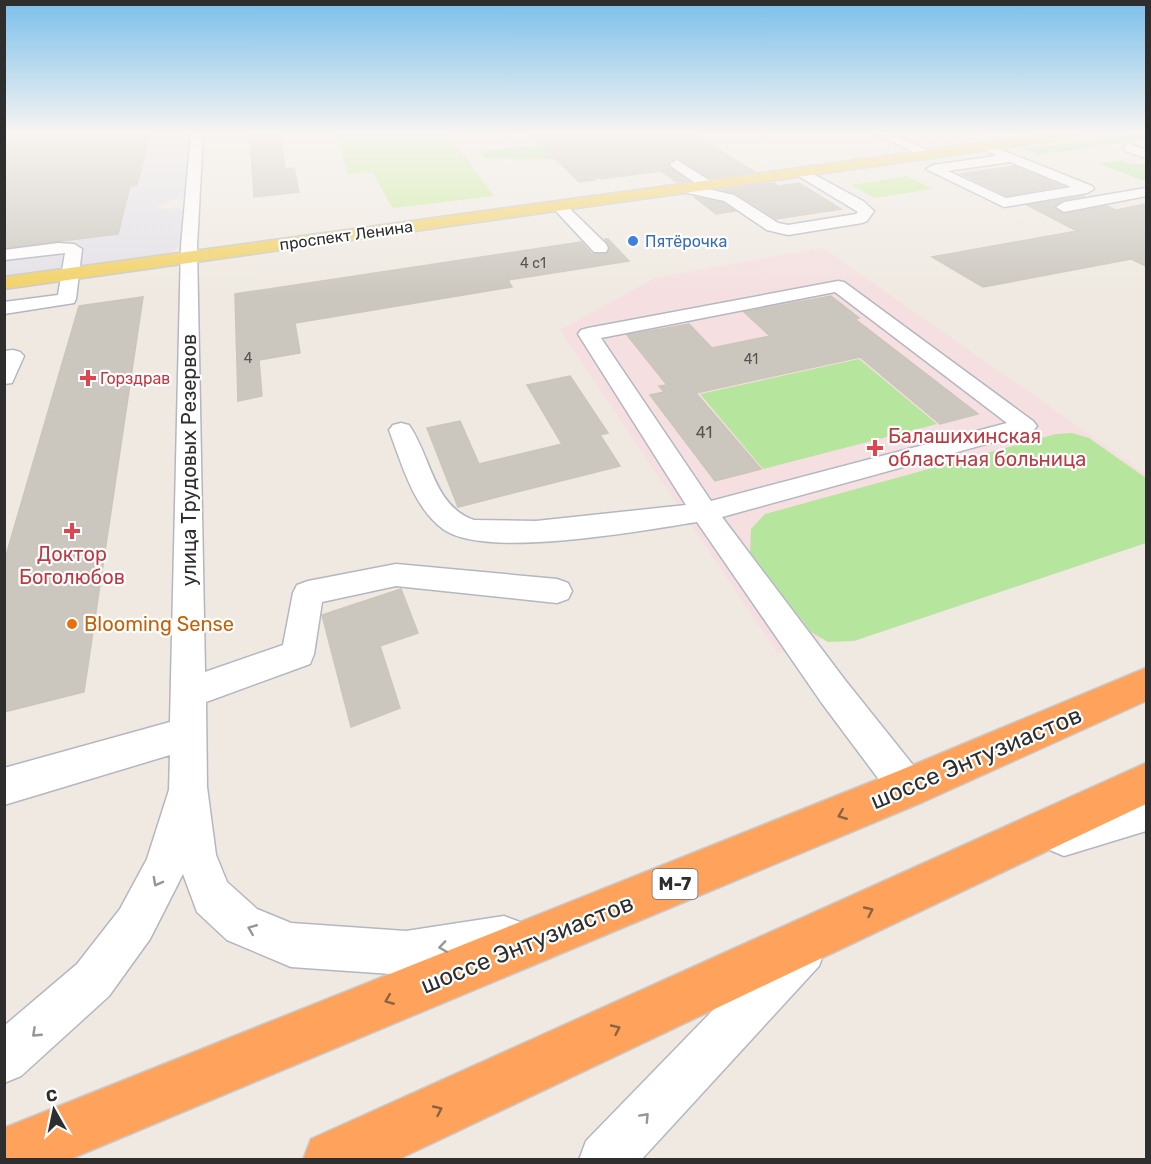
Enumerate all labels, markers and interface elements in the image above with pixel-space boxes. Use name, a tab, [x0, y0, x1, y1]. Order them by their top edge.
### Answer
street label: проспект Ленина	[278, 217, 414, 254]
place label: Пятёрочка	[645, 232, 727, 251]
marker: Пятёрочка	[626, 234, 640, 248]
house number: 4 с1	[520, 255, 546, 272]
street label: улица Трудовых Резервов	[177, 334, 201, 586]
house number: 4	[244, 350, 253, 367]
house number: 41	[744, 351, 758, 368]
place label: Горздрав	[100, 369, 170, 388]
marker: Горздрав	[81, 371, 95, 385]
house number: 41	[696, 423, 712, 442]
place label: Балашихинская областная больница	[888, 424, 1086, 471]
marker: Балашихинская областная больница	[866, 439, 884, 457]
marker: Доктор Боголюбов	[63, 522, 81, 540]
place label: Доктор Боголюбов	[19, 542, 125, 589]
place label: Blooming Sense	[84, 612, 234, 636]
marker: Blooming Sense	[65, 617, 79, 631]
street label: шоссе Энтузиастов	[866, 701, 1086, 815]
one-way arrow	[837, 808, 848, 820]
road number: М-7	[652, 869, 698, 899]
one-way arrow	[153, 876, 164, 887]
street label: шоссе Энтузиастов	[417, 889, 637, 999]
one-way arrow	[862, 907, 873, 919]
one-way arrow	[247, 924, 258, 936]
one-way arrow	[438, 941, 447, 953]
one-way arrow	[385, 993, 396, 1005]
one-way arrow	[609, 1024, 620, 1036]
one-way arrow	[32, 1026, 43, 1037]
north arrow	[24, 1080, 84, 1140]
text: С	[45, 1085, 59, 1106]
one-way arrow	[432, 1106, 443, 1118]
one-way arrow	[638, 1113, 649, 1124]

